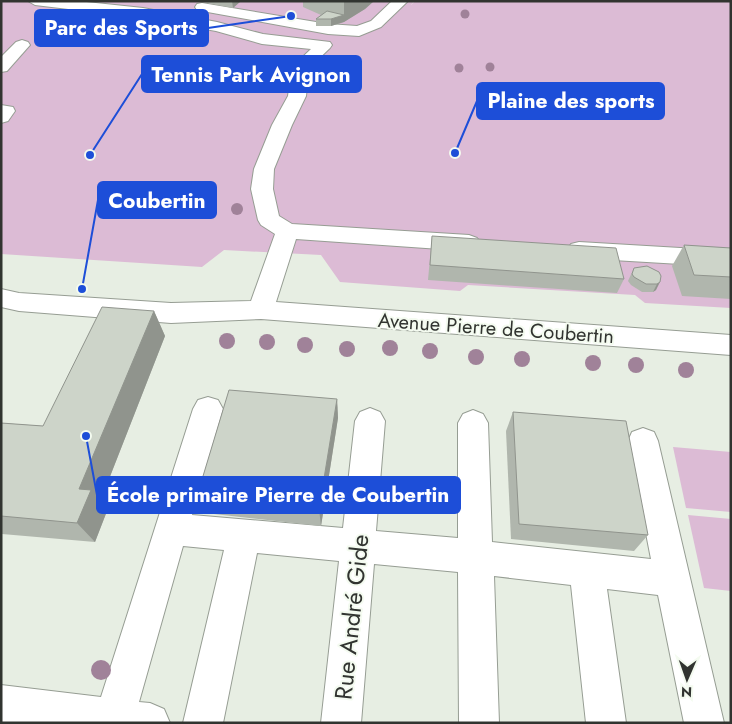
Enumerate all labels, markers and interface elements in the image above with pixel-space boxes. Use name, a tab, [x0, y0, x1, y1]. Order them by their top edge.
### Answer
callout: Parc des Sports	[35, 10, 208, 46]
text: Parc des Sports	[45, 13, 198, 43]
callout: Tennis Park Avignon	[142, 56, 361, 92]
text: Tennis Park Avignon	[152, 60, 350, 90]
callout: Plaine des sports	[477, 83, 664, 119]
text: Plaine des sports	[488, 86, 655, 116]
callout: Coubertin	[98, 182, 216, 218]
text: Coubertin	[108, 186, 206, 216]
street label: Avenue Pierre de Coubertin	[377, 306, 615, 351]
callout: École primaire Pierre de Coubertin	[97, 477, 460, 513]
text: École primaire Pierre de Coubertin	[107, 480, 449, 510]
street label: Rue André Gide	[325, 533, 378, 701]
north arrow	[662, 654, 712, 704]
text: N	[681, 682, 692, 702]

